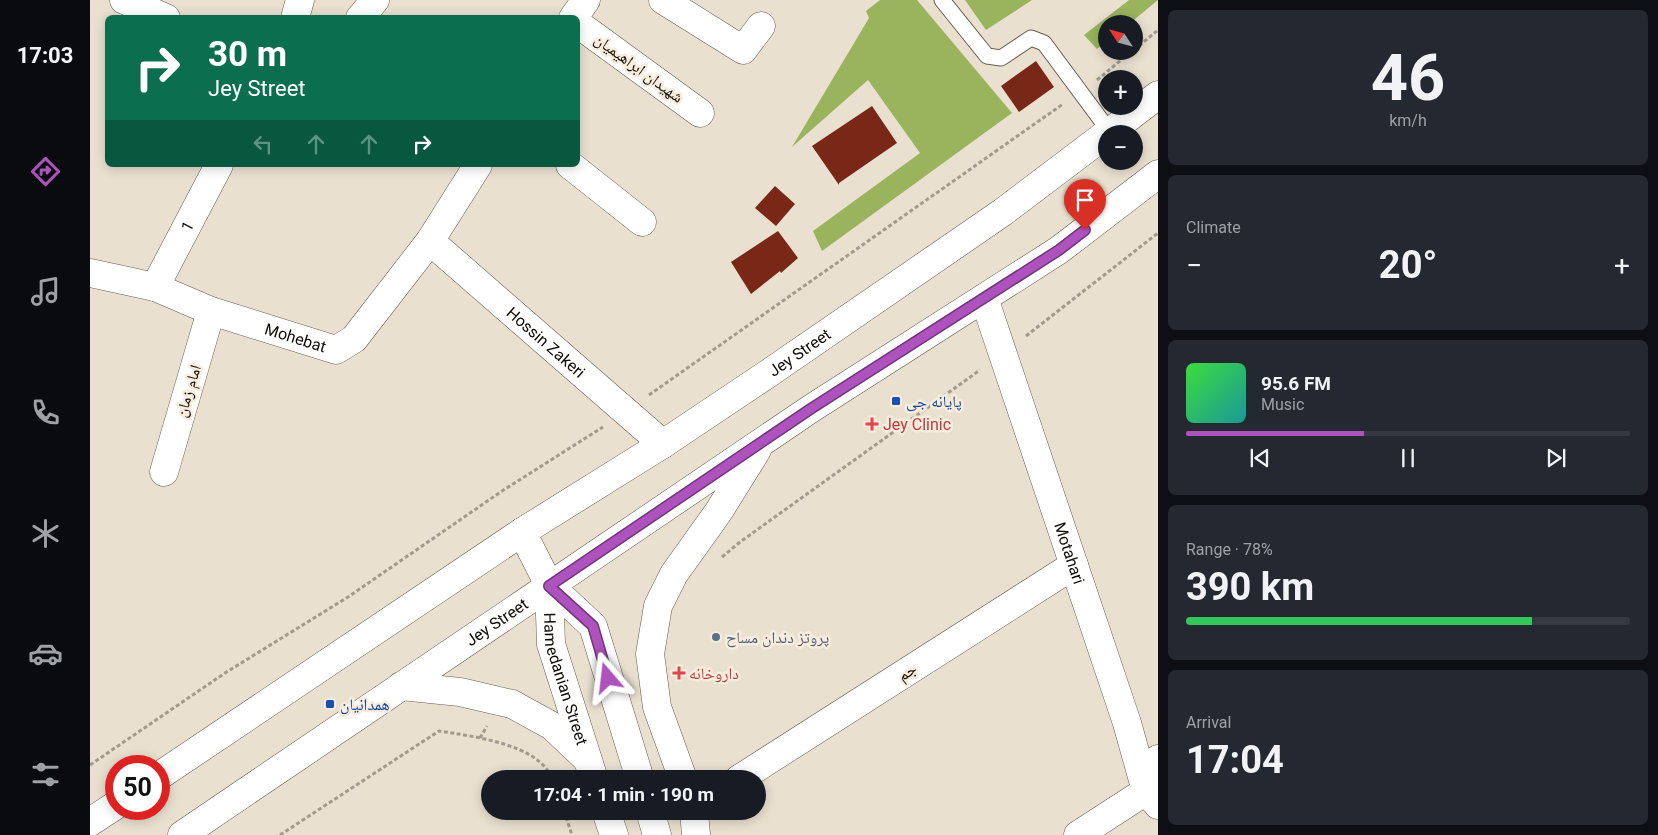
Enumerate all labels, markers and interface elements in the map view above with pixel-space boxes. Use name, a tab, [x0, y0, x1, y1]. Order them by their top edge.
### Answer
north arrow	[1098, 15, 1142, 60]
map controls	[1098, 15, 1143, 170]
street label: شهیدان ابراهیمیان	[590, 29, 687, 107]
text: 30 m	[208, 34, 287, 75]
icon: right	[125, 35, 190, 100]
text: 46	[1371, 40, 1445, 116]
text: 17:03	[17, 43, 73, 68]
button: +	[1098, 70, 1143, 115]
text: Jey Street	[208, 76, 306, 101]
text: km/h	[1389, 111, 1427, 130]
button: −	[1098, 125, 1143, 170]
icon: left	[249, 130, 277, 158]
icon: ahead	[302, 130, 330, 158]
icon: ahead	[355, 130, 383, 158]
icon: right	[408, 130, 436, 158]
icon: directions	[28, 154, 63, 189]
pin	[1064, 179, 1106, 230]
icon: arrive	[1071, 186, 1099, 214]
street label: 1	[177, 217, 198, 234]
text: Climate	[1186, 218, 1241, 237]
text: 20°	[1379, 243, 1437, 287]
text: −	[1186, 249, 1202, 282]
text: +	[1614, 249, 1630, 282]
icon: music	[28, 274, 63, 309]
street label: Hossin Zakeri	[503, 303, 589, 381]
street label: Mohebat	[263, 319, 329, 356]
street label: Jey Street	[765, 324, 834, 380]
street label: امام زمان	[171, 362, 206, 420]
text: 95.6 FM	[1261, 372, 1331, 395]
place label: پایانه جی	[906, 392, 962, 412]
icon: phone	[28, 395, 63, 430]
marker: پایانه جی	[890, 395, 902, 407]
text: Music	[1261, 395, 1304, 414]
place label: Jey Clinic	[883, 415, 951, 434]
marker: Jey Clinic	[865, 417, 879, 431]
icon: previous	[1246, 444, 1274, 472]
icon: pause	[1394, 444, 1422, 472]
icon: next	[1542, 444, 1570, 472]
icon: climate	[28, 516, 63, 551]
street label: Motahari	[1051, 520, 1089, 586]
text: Range · 78%	[1186, 540, 1273, 559]
text: 390 km	[1186, 565, 1314, 609]
street label: Jey Street	[462, 594, 531, 650]
street label: Hamedanian Street	[540, 612, 592, 747]
place label: پروتز دندان مساح	[726, 628, 830, 648]
marker: پروتز دندان مساح	[710, 631, 722, 643]
icon: car	[28, 636, 63, 671]
position arrow	[581, 651, 633, 703]
street label: جم	[894, 659, 921, 686]
place label: داروخانه	[689, 664, 739, 683]
marker: داروخانه	[673, 667, 685, 679]
place label: همدانیان	[340, 695, 390, 715]
marker: همدانیان	[324, 698, 336, 710]
text: Arrival	[1186, 713, 1231, 732]
text: 17:04	[1186, 738, 1284, 782]
speed limit sign: 50	[105, 755, 170, 820]
icon: filters	[28, 757, 63, 792]
text: 17:04 · 1 min · 190 m	[533, 783, 714, 806]

